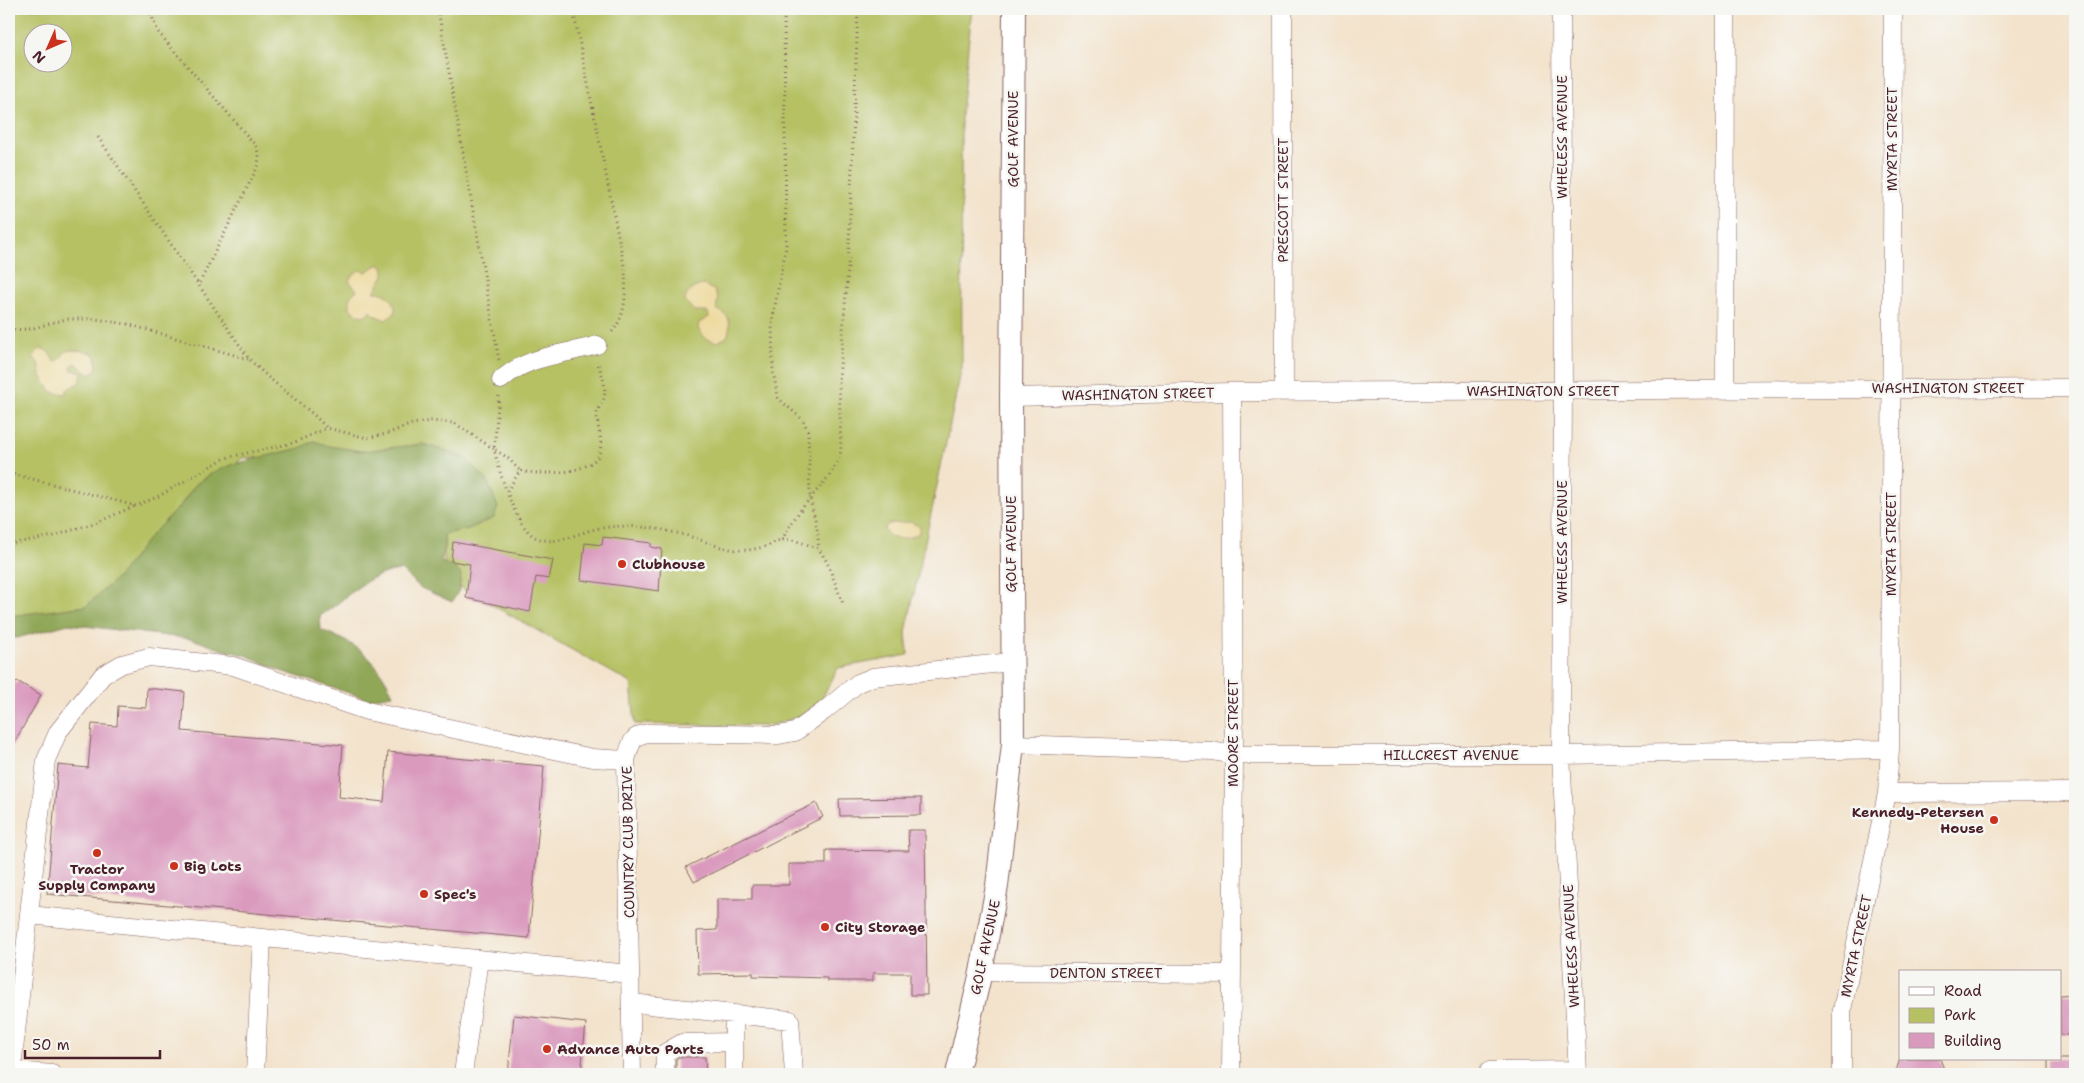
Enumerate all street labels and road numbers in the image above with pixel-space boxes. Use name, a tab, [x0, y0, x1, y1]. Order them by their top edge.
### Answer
street label: WHELESS AVENUE	[1553, 75, 1571, 199]
street label: MYRTA STREET	[1883, 86, 1901, 191]
street label: GOLF AVENUE	[1004, 90, 1022, 187]
street label: PRESCOTT STREET	[1274, 137, 1292, 262]
street label: WASHINGTON STREET	[1872, 379, 2025, 397]
street label: WASHINGTON STREET	[1467, 382, 1620, 400]
street label: WASHINGTON STREET	[1061, 384, 1215, 404]
street label: WHELESS AVENUE	[1553, 480, 1571, 604]
street label: MYRTA STREET	[1882, 491, 1900, 596]
street label: GOLF AVENUE	[1002, 495, 1020, 592]
street label: MOORE STREET	[1224, 679, 1242, 787]
street label: HILLCREST AVENUE	[1383, 746, 1519, 764]
street label: COUNTRY CLUB DRIVE	[618, 766, 638, 918]
street label: WHELESS AVENUE	[1559, 883, 1583, 1008]
street label: MYRTA STREET	[1836, 893, 1876, 999]
street label: GOLF AVENUE	[966, 898, 1004, 996]
street label: DENTON STREET	[1050, 964, 1163, 982]

